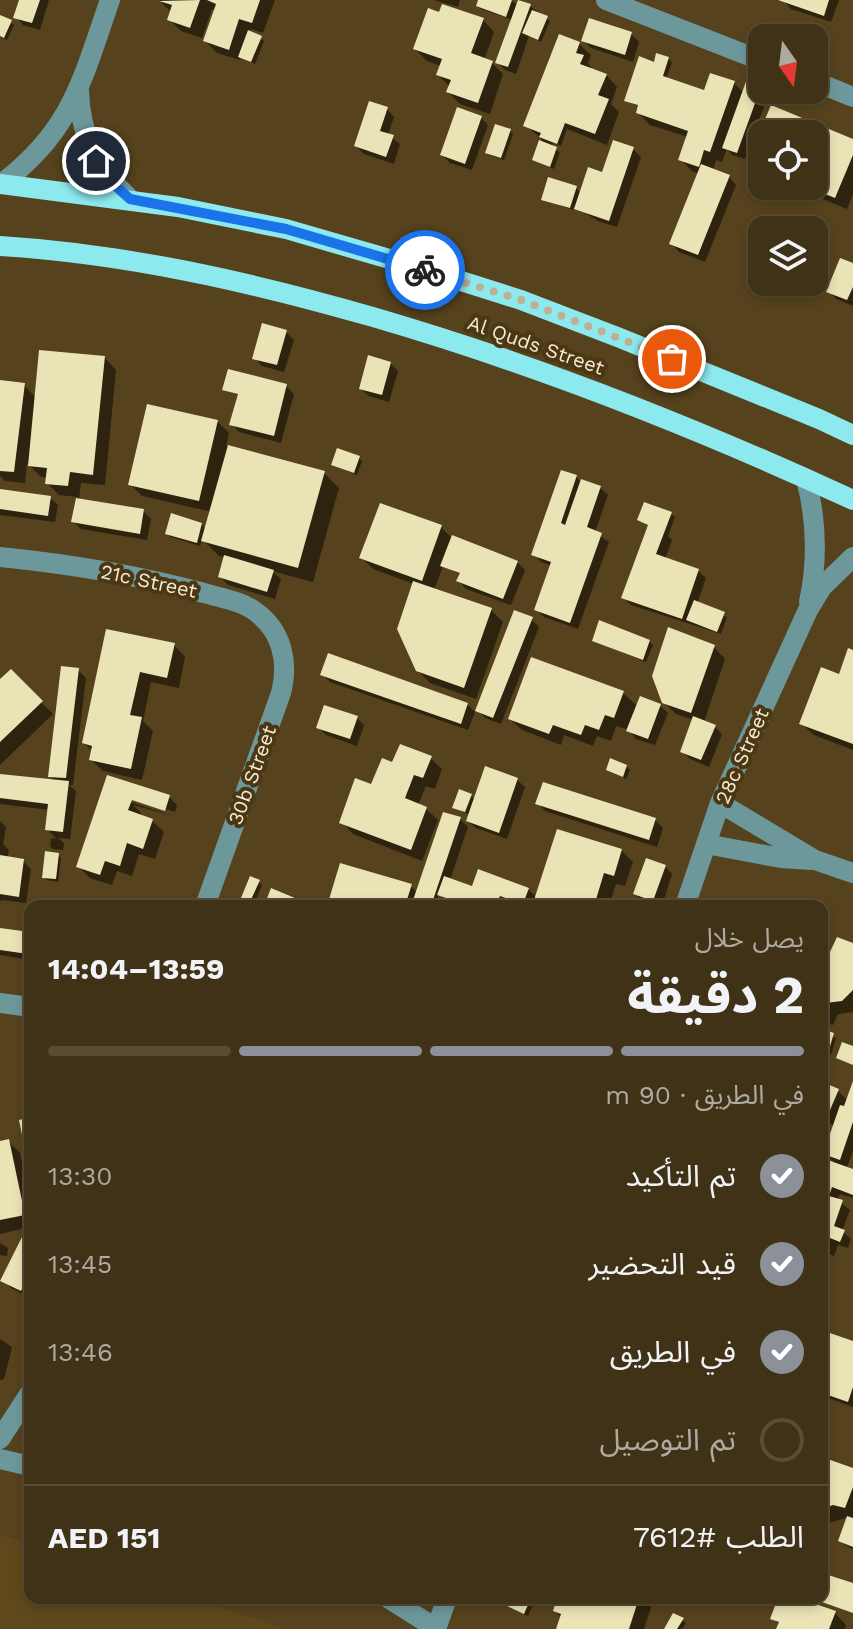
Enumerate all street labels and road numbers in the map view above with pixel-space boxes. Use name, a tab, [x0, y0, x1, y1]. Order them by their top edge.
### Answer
street label: Al Quds Street	[465, 310, 608, 380]
street label: 21c Street	[99, 559, 200, 603]
street label: 28c Street	[710, 704, 774, 808]
street label: 30b Street	[223, 722, 281, 828]

